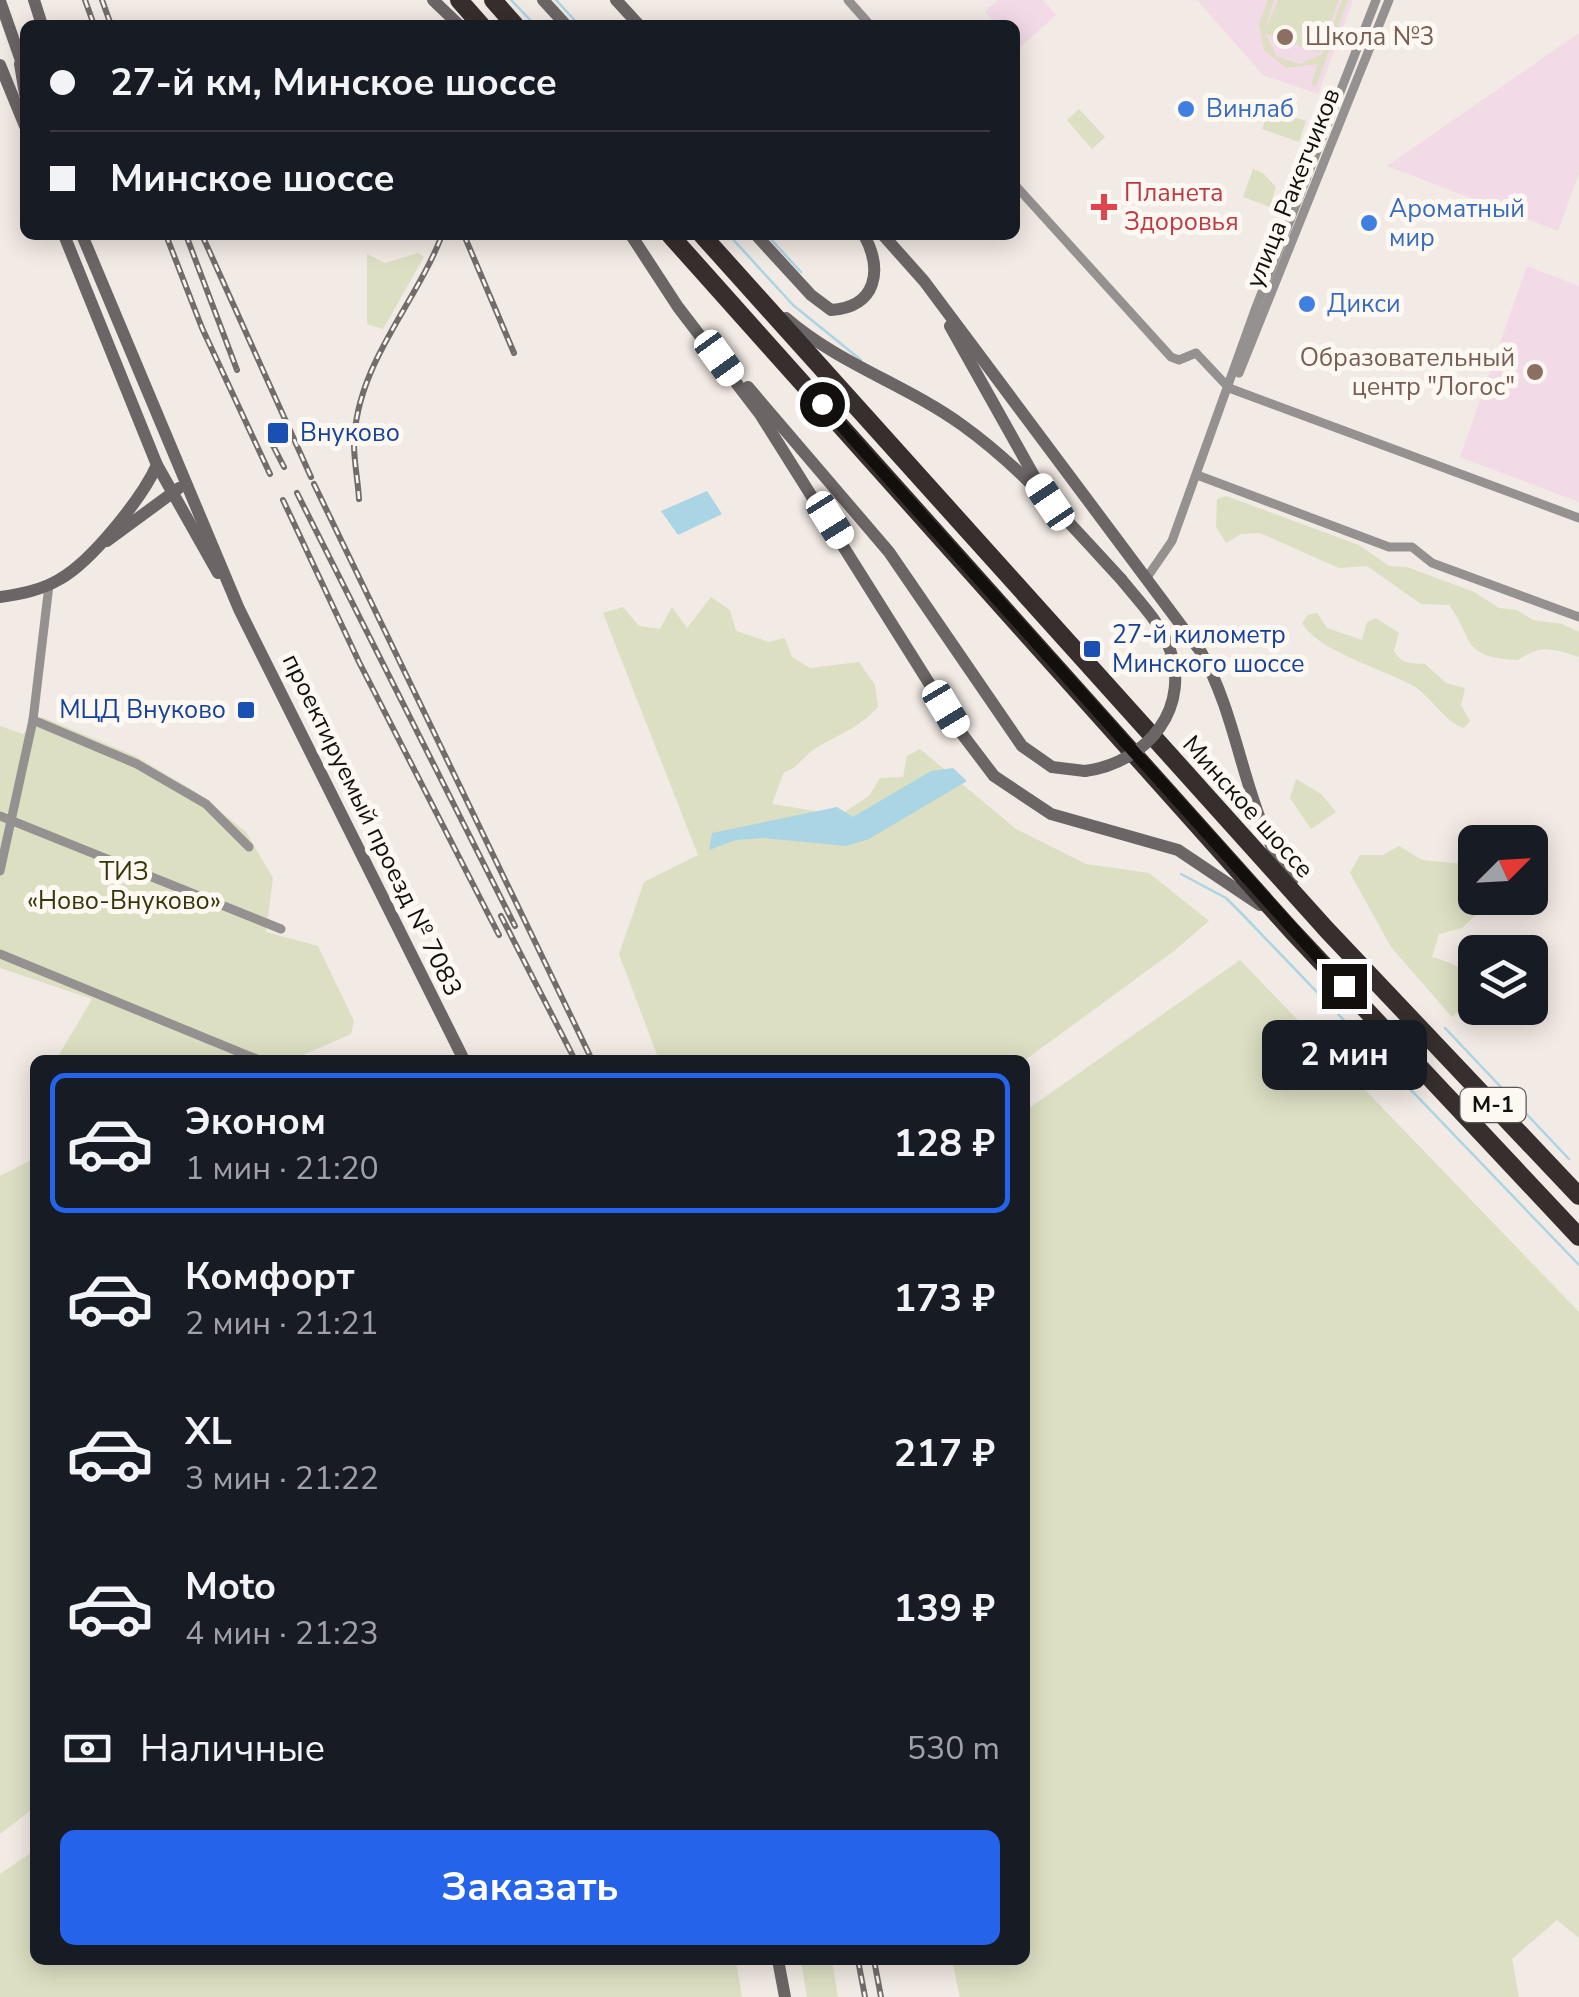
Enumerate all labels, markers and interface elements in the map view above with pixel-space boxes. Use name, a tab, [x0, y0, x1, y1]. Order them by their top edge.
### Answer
place label: Школа №3	[1305, 20, 1435, 54]
marker: Школа №3	[1274, 26, 1296, 48]
text: 27-й км, Минское шоссе	[110, 57, 557, 108]
street label: улица Ракетчиков	[1237, 83, 1349, 293]
place label: Винлаб	[1206, 92, 1294, 126]
marker: Винлаб	[1175, 98, 1197, 120]
text: Минское шоссе	[110, 153, 395, 204]
place label: Планета Здоровья	[1124, 176, 1239, 239]
place label: Ароматный мир	[1389, 192, 1525, 255]
marker: Планета Здоровья	[1093, 196, 1115, 218]
marker: Ароматный мир	[1358, 212, 1380, 234]
place label: Дикси	[1327, 287, 1401, 321]
marker: Дикси	[1296, 293, 1318, 315]
car	[689, 325, 749, 391]
place label: Образовательный центр "Логос"	[1300, 341, 1515, 404]
marker: Образовательный центр "Логос"	[1524, 361, 1546, 383]
route start	[800, 382, 845, 427]
place label: Внуково	[300, 416, 400, 450]
marker: Внуково	[265, 420, 291, 446]
car	[1021, 469, 1079, 535]
car	[801, 487, 859, 553]
place label: 27-й километр Минского шоссе	[1112, 618, 1305, 681]
marker: 27-й километр Минского шоссе	[1081, 638, 1103, 660]
street label: проектируемый проезд № 7083	[274, 648, 470, 1002]
car	[918, 676, 974, 742]
place label: МЦД Внуково	[59, 693, 226, 727]
marker: МЦД Внуково	[235, 699, 257, 721]
street label: Минское шоссе	[1175, 728, 1321, 886]
north arrow	[1458, 825, 1548, 915]
map controls	[1458, 825, 1548, 1025]
park label: ТИЗ «Ново-Внуково»	[27, 855, 221, 918]
button: layers	[1458, 935, 1548, 1025]
route end	[1322, 964, 1367, 1009]
callout: 2 мин	[1262, 1021, 1426, 1091]
text: 2 мин	[1300, 1033, 1389, 1076]
road number: М-1	[1460, 1088, 1526, 1122]
text: Эконом	[185, 1096, 326, 1147]
icon: car	[65, 1098, 155, 1188]
text: 128 ₽	[894, 1118, 995, 1169]
text: 1 мин · 21:20	[185, 1147, 379, 1190]
text: Комфорт	[185, 1251, 354, 1302]
icon: car	[65, 1253, 155, 1343]
text: 173 ₽	[894, 1273, 995, 1324]
text: 2 мин · 21:21	[185, 1302, 379, 1345]
text: XL	[185, 1406, 232, 1457]
icon: car	[65, 1408, 155, 1498]
text: 217 ₽	[894, 1428, 995, 1479]
text: 3 мин · 21:22	[185, 1457, 379, 1500]
text: Moto	[185, 1561, 276, 1612]
icon: car	[65, 1563, 155, 1653]
text: 139 ₽	[894, 1583, 995, 1634]
text: 4 мин · 21:23	[185, 1612, 379, 1655]
icon: cash	[60, 1721, 115, 1776]
text: Наличные	[140, 1723, 325, 1774]
text: 530 m	[907, 1727, 1000, 1770]
button: Заказать	[60, 1830, 1000, 1945]

